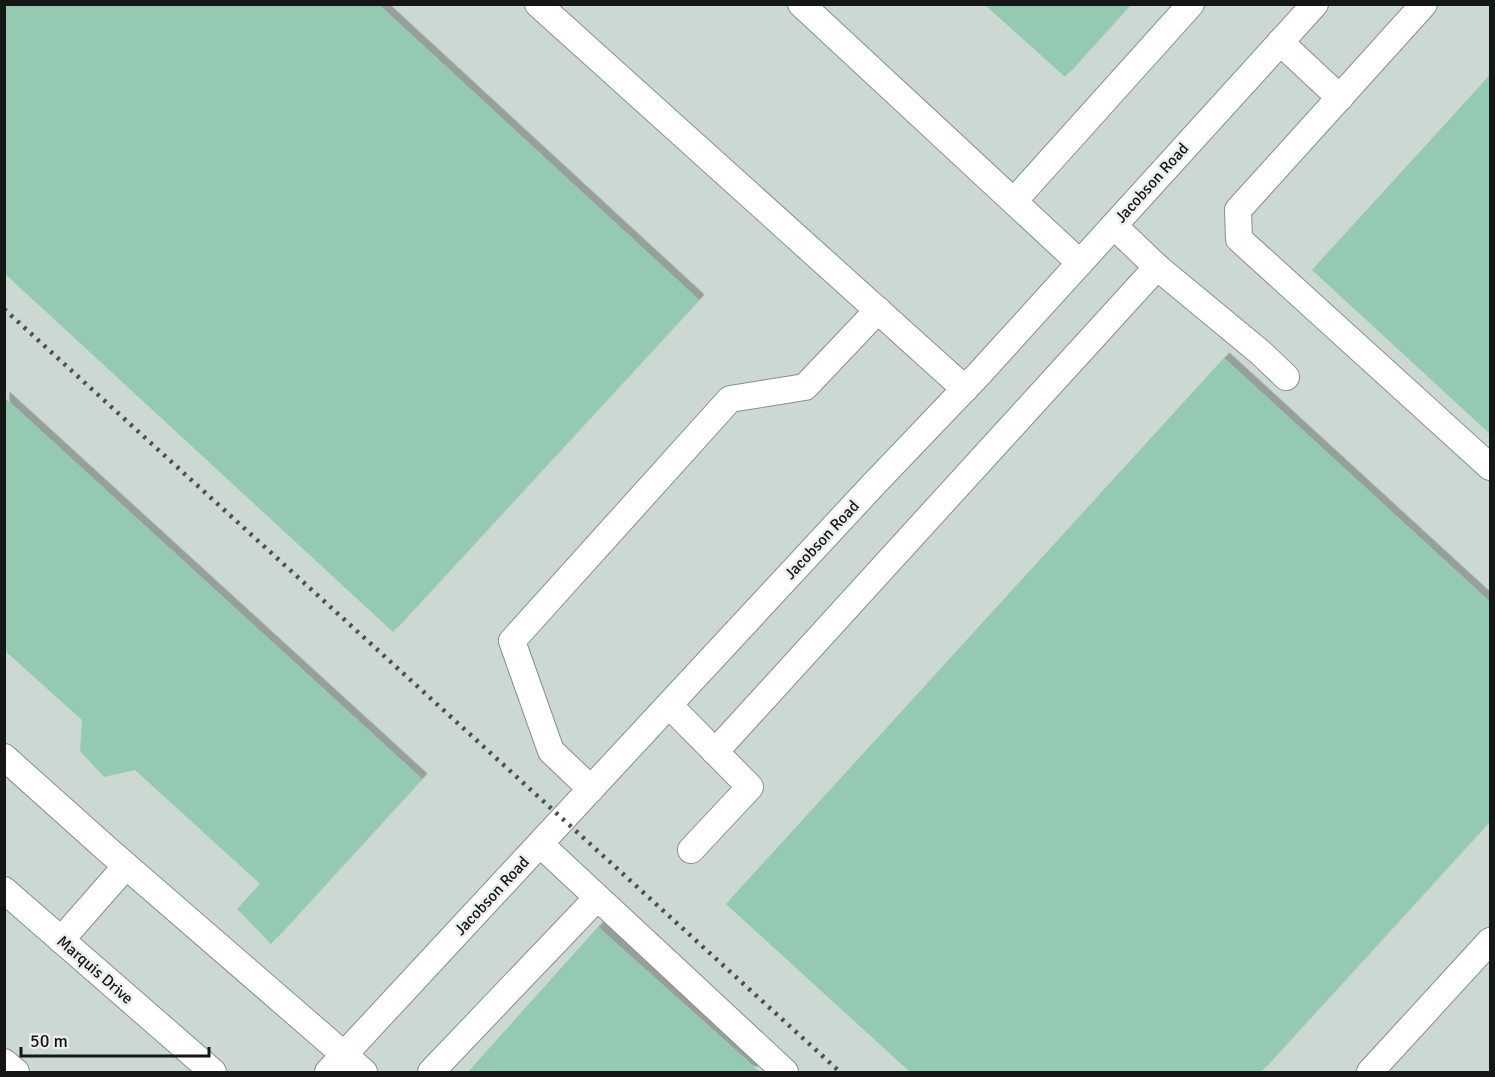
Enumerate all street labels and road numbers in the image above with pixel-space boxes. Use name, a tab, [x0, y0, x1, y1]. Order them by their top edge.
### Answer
street label: Jacobson Road	[1111, 139, 1193, 227]
street label: Jacobson Road	[780, 496, 864, 584]
street label: Jacobson Road	[450, 852, 534, 940]
street label: Marquis Drive	[53, 931, 137, 1009]

